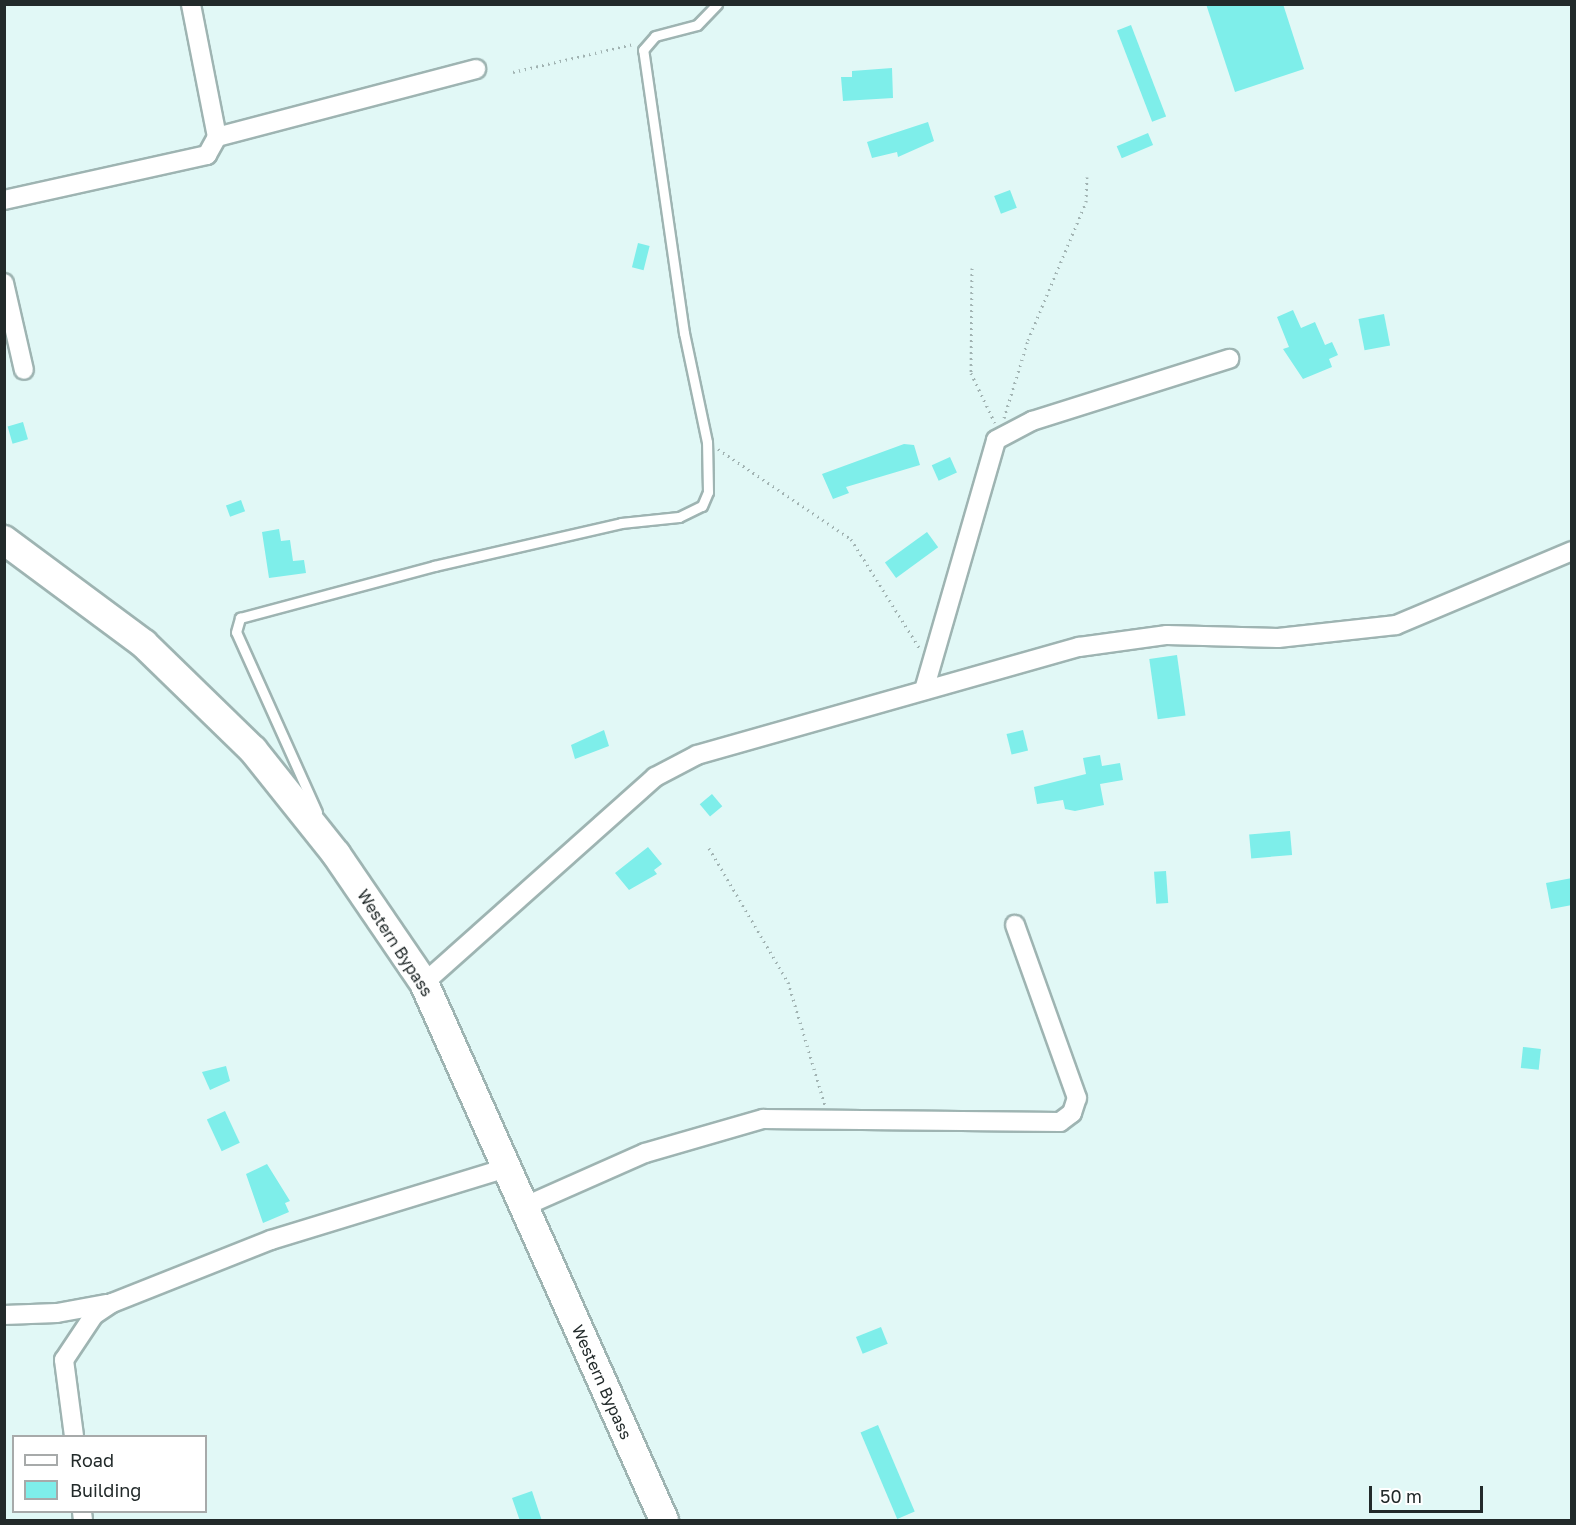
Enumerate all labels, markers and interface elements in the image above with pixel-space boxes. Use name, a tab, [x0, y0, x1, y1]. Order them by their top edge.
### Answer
street label: Western Bypass	[353, 886, 437, 1000]
street label: Western Bypass	[568, 1322, 636, 1442]
legend	[12, 1435, 207, 1513]
text: Road	[70, 1449, 114, 1471]
scale bar	[1372, 1474, 1486, 1512]
text: Building	[70, 1479, 141, 1501]
text: 50 m	[1380, 1485, 1422, 1507]

